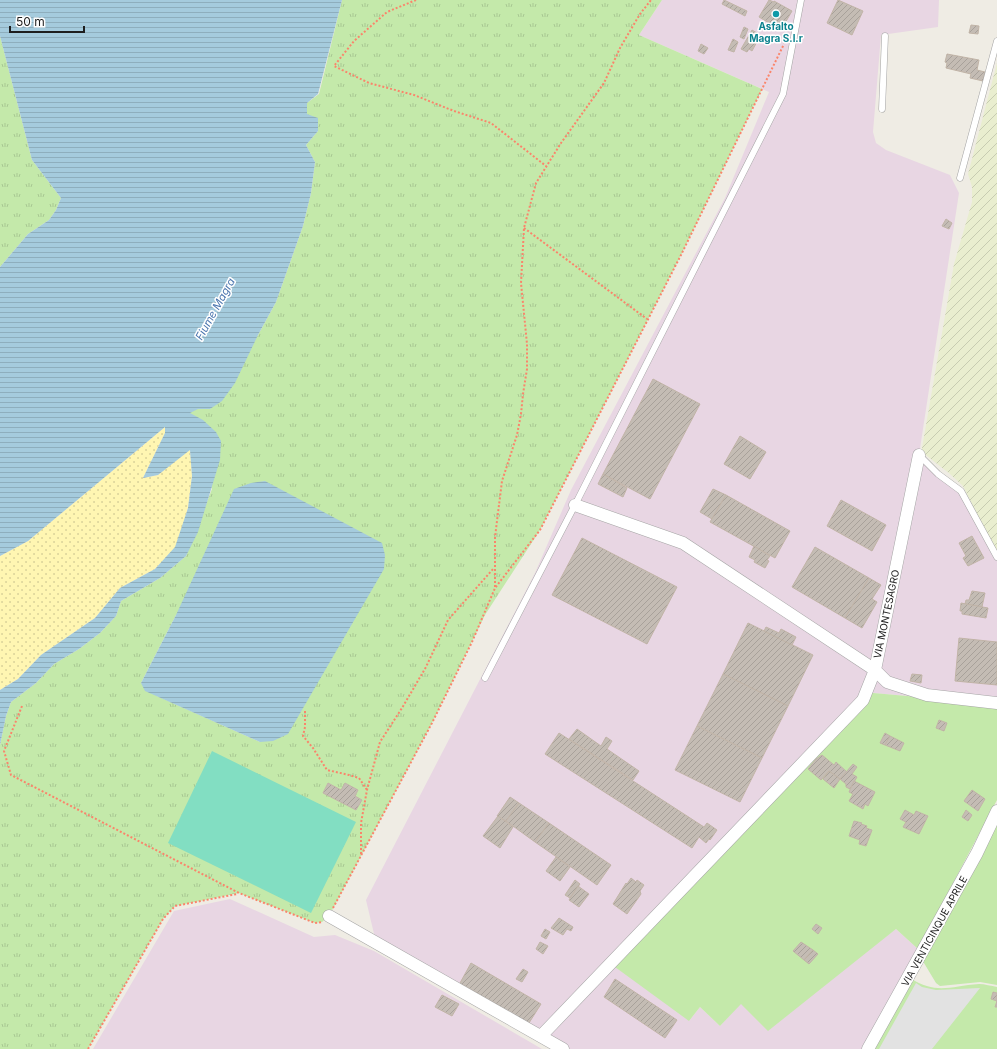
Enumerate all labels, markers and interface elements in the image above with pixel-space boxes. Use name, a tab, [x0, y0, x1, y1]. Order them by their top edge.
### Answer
scale bar	[10, 8, 84, 34]
marker: Asfalto Magra S.l.r	[771, 9, 781, 19]
text: 50 m	[16, 14, 45, 29]
place label: Asfalto Magra S.l.r	[749, 20, 803, 45]
water label: Fiume Magra	[192, 275, 238, 343]
street label: VIA MONTESAGRO	[871, 568, 901, 660]
street label: VIA VENTICINQUE APRILE	[899, 874, 969, 988]

